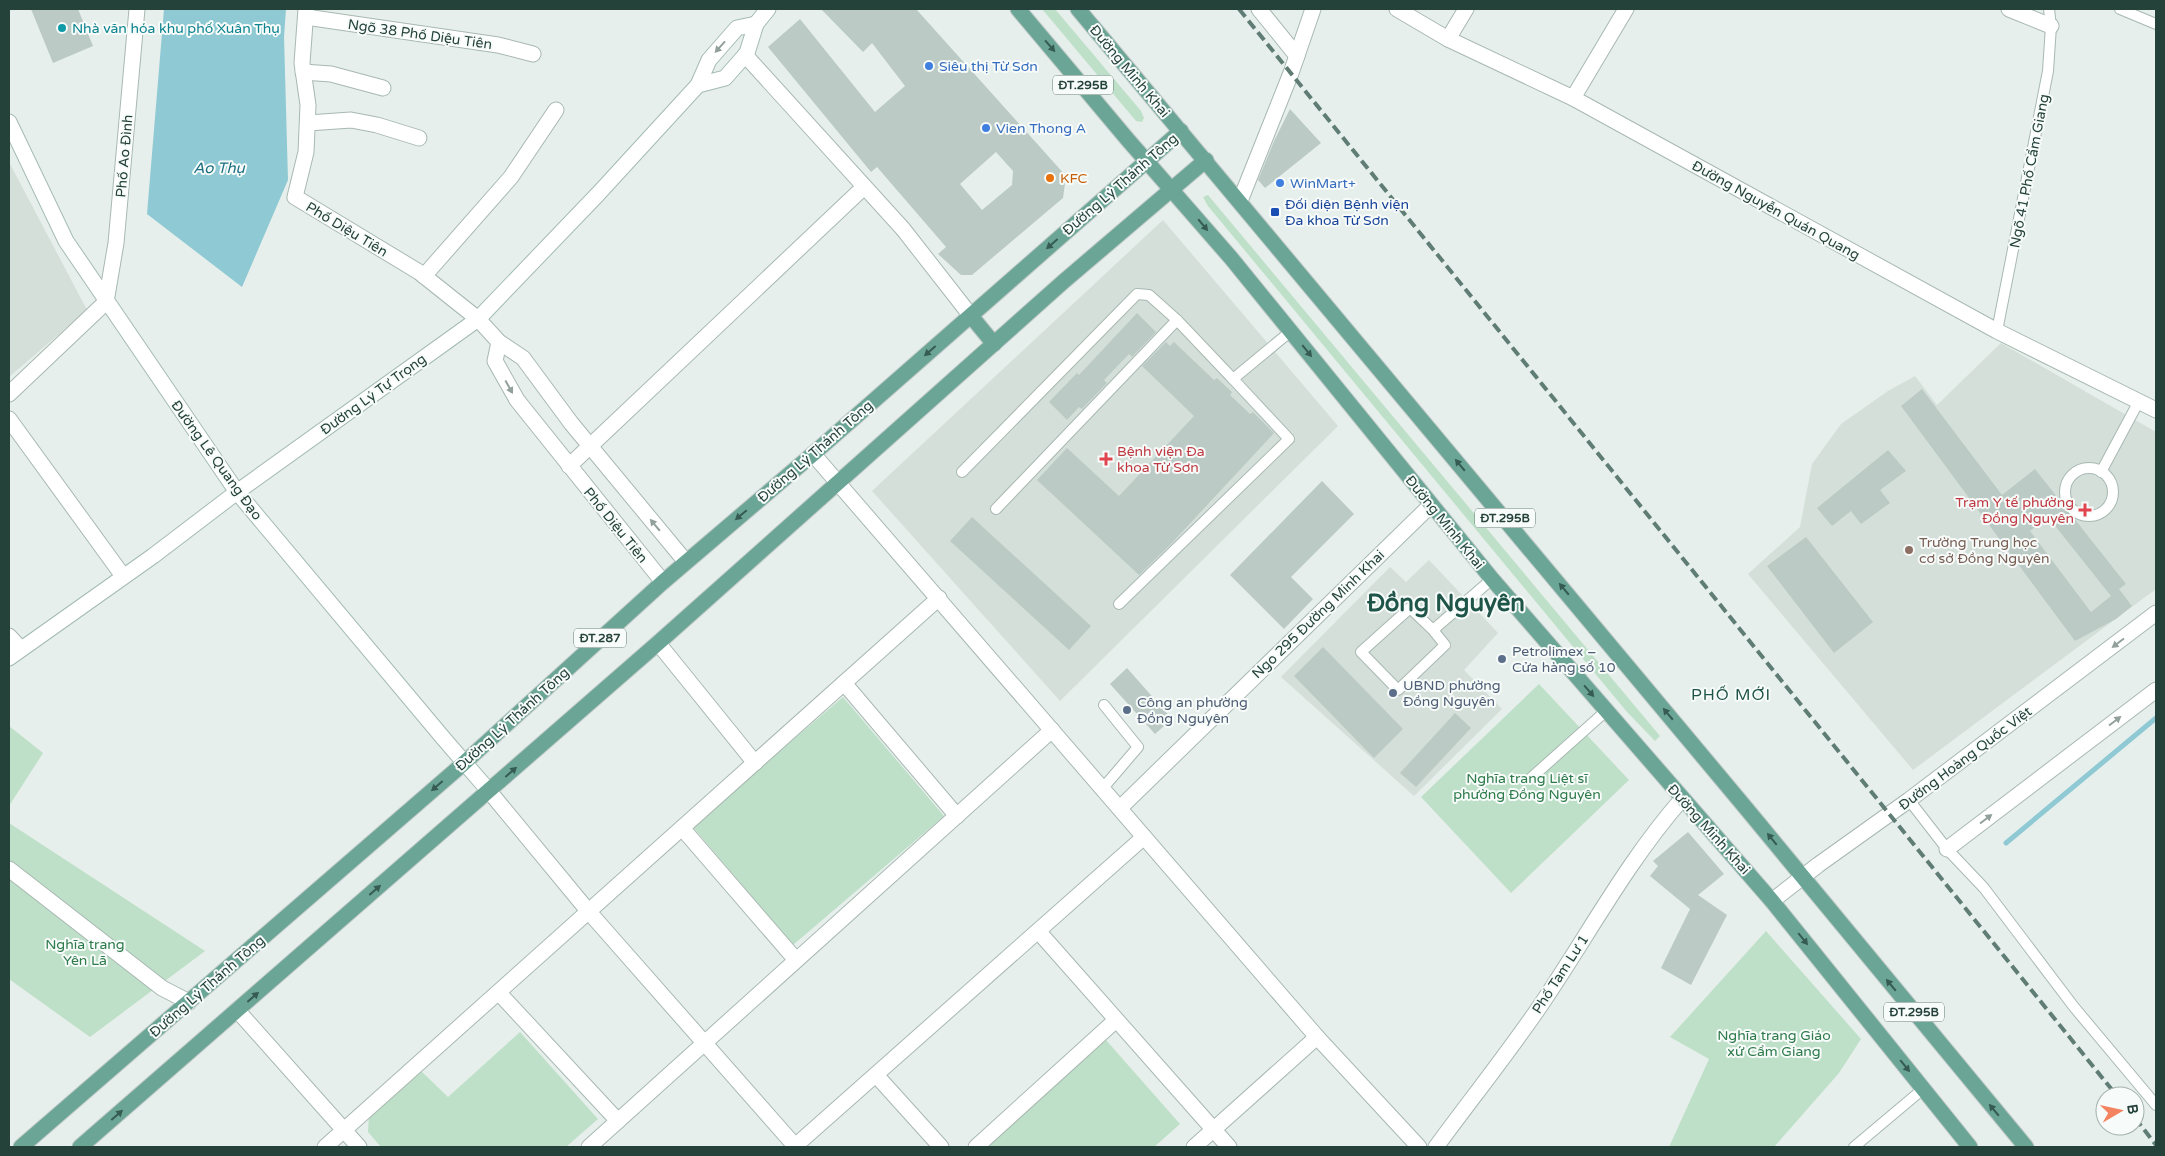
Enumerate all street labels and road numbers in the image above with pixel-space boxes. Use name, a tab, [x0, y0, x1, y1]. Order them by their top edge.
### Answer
street label: Ngõ 38 Phố Diệu Tiên	[347, 16, 493, 53]
street label: Đường Minh Khai	[1086, 22, 1173, 121]
road number: ĐT.295B	[1053, 76, 1113, 94]
street label: Ngõ 41 Phố Cẩm Giang	[2006, 93, 2053, 250]
street label: Phố Ao Đình	[112, 114, 137, 198]
street label: Đường Lý Thánh Tông	[1059, 130, 1181, 239]
street label: Đường Nguyễn Quán Quang	[1689, 157, 1863, 264]
street label: Phố Diệu Tiên	[303, 198, 391, 260]
street label: Đường Lý Tự Trọng	[317, 350, 429, 438]
street label: Đường Lê Quang Đạo	[167, 397, 266, 523]
street label: Đường Lý Thánh Tông	[754, 397, 876, 506]
street label: Đường Minh Khai	[1402, 472, 1488, 573]
street label: Phố Diệu Tiên	[580, 484, 651, 567]
road number: ĐT.295B	[1475, 508, 1535, 528]
street label: Ngo 295 Đường Minh Khai	[1249, 547, 1388, 682]
road number: ĐT.287	[574, 628, 626, 648]
street label: Đường Lý Thánh Tông	[452, 664, 573, 775]
street label: Đường Hoàng Quốc Việt	[1895, 702, 2036, 814]
street label: Đường Minh Khai	[1664, 781, 1754, 878]
street label: Đường Lý Thánh Tông	[146, 932, 268, 1041]
street label: Phố Tam Lư 1	[1529, 932, 1592, 1017]
road number: ĐT.295B	[1884, 1002, 1944, 1022]

